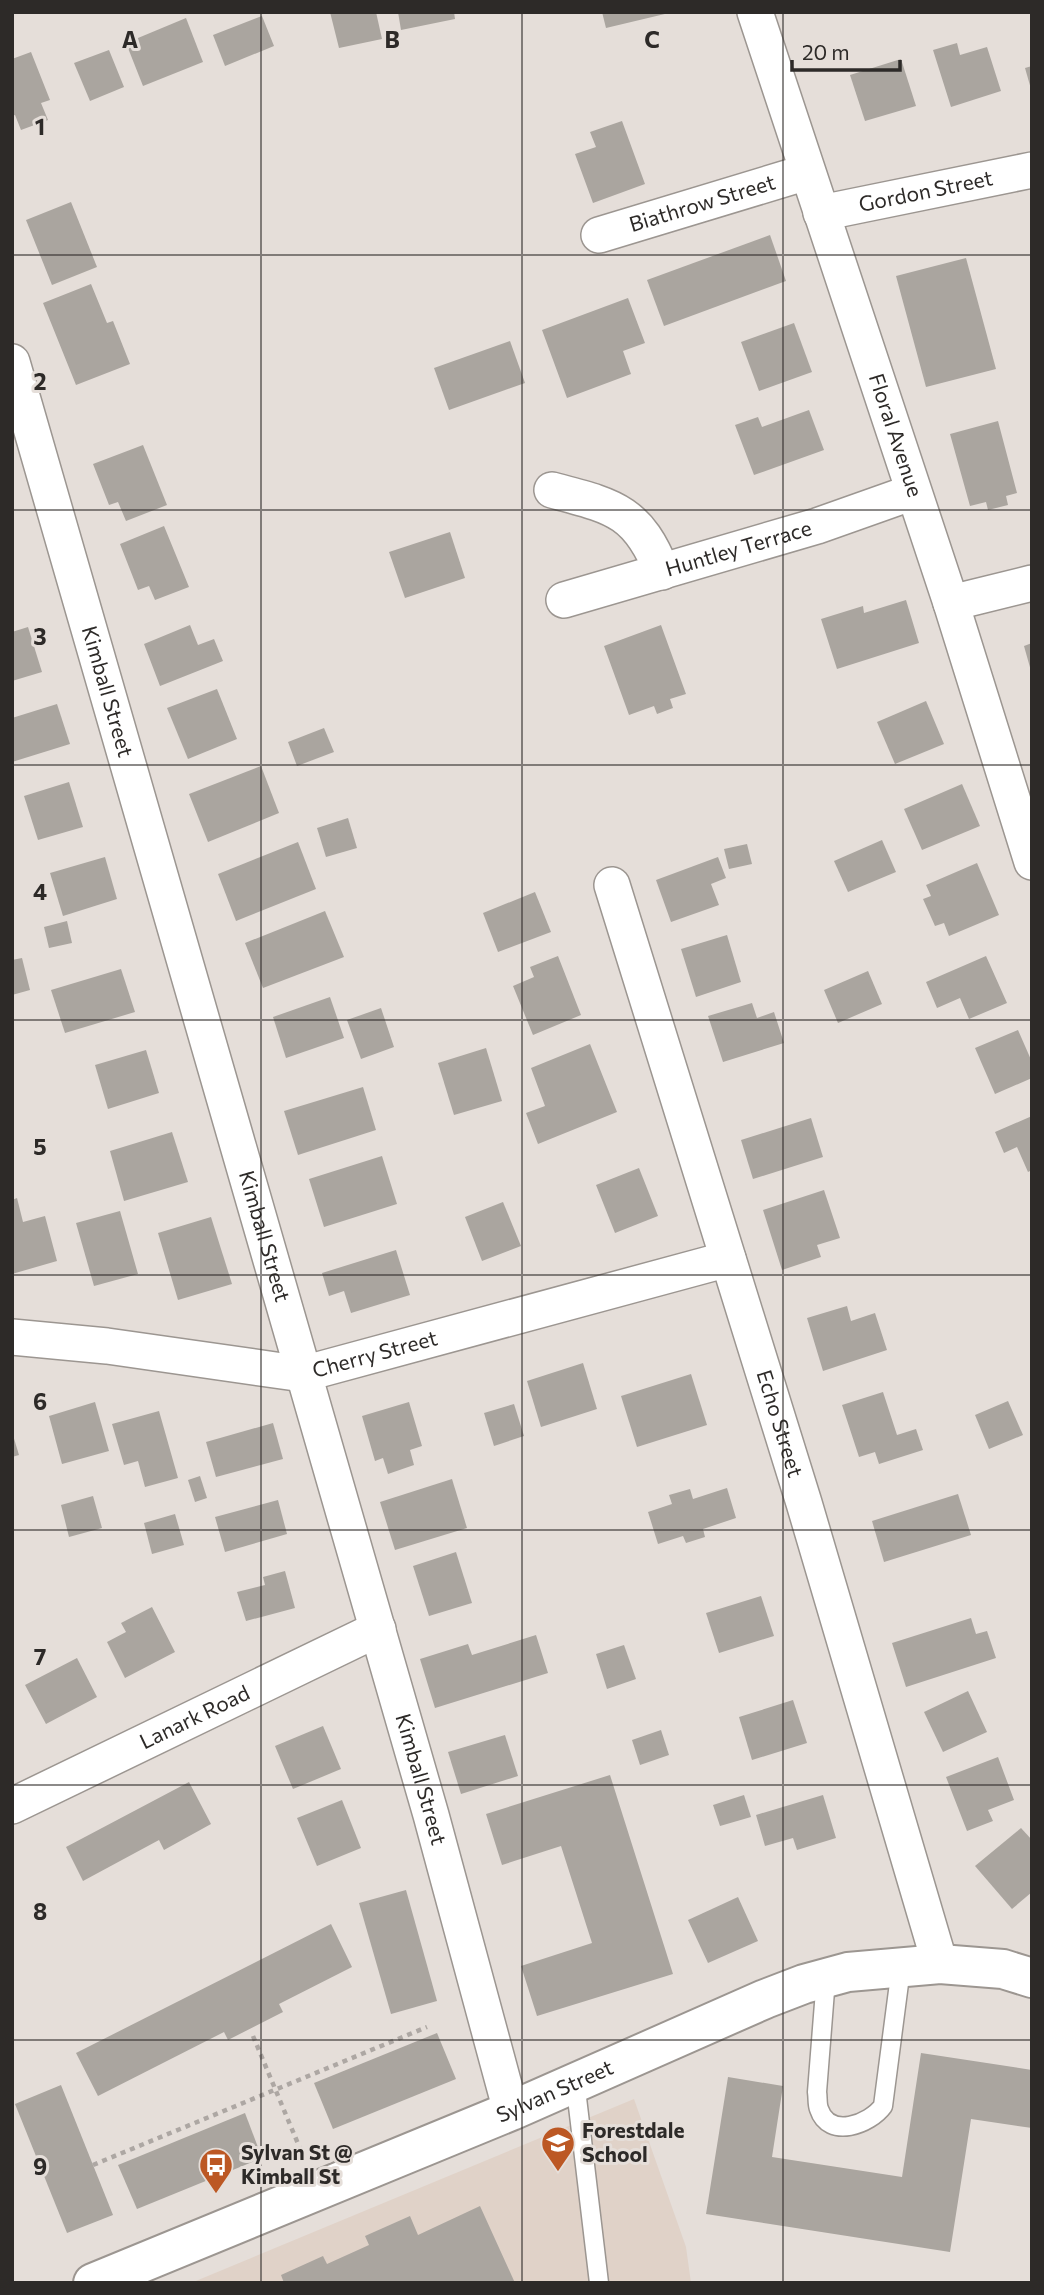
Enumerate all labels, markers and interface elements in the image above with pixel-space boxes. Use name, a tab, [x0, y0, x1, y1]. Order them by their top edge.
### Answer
text: A	[122, 25, 139, 53]
text: B	[384, 25, 400, 53]
text: C	[644, 25, 660, 53]
scale bar	[792, 28, 900, 72]
text: 20 m	[802, 39, 850, 64]
text: 1	[35, 112, 45, 140]
street label: Gordon Street	[856, 164, 995, 216]
street label: Biathrow Street	[626, 168, 778, 236]
text: 2	[33, 367, 47, 395]
street label: Floral Avenue	[865, 370, 929, 500]
street label: Huntley Terrace	[662, 514, 814, 581]
text: 3	[33, 622, 47, 650]
street label: Kimball Street	[78, 623, 139, 760]
text: 4	[33, 877, 47, 905]
text: 5	[33, 1132, 47, 1160]
street label: Kimball Street	[235, 1167, 296, 1304]
street label: Cherry Street	[309, 1324, 440, 1382]
street label: Echo Street	[752, 1366, 809, 1480]
text: 6	[33, 1387, 47, 1415]
text: 7	[34, 1642, 46, 1670]
street label: Lanark Road	[135, 1679, 253, 1753]
street label: Kimball Street	[391, 1710, 452, 1847]
text: 8	[33, 1897, 47, 1925]
street label: Sylvan Street	[492, 2054, 617, 2127]
place label: Forestdale School	[582, 2117, 684, 2166]
school or university icon: Forestdale School	[539, 2124, 577, 2173]
place label: Sylvan St @ Kimball St	[241, 2139, 353, 2188]
bus stop icon: Sylvan St @ Kimball St	[197, 2146, 235, 2195]
text: 9	[33, 2152, 47, 2180]

